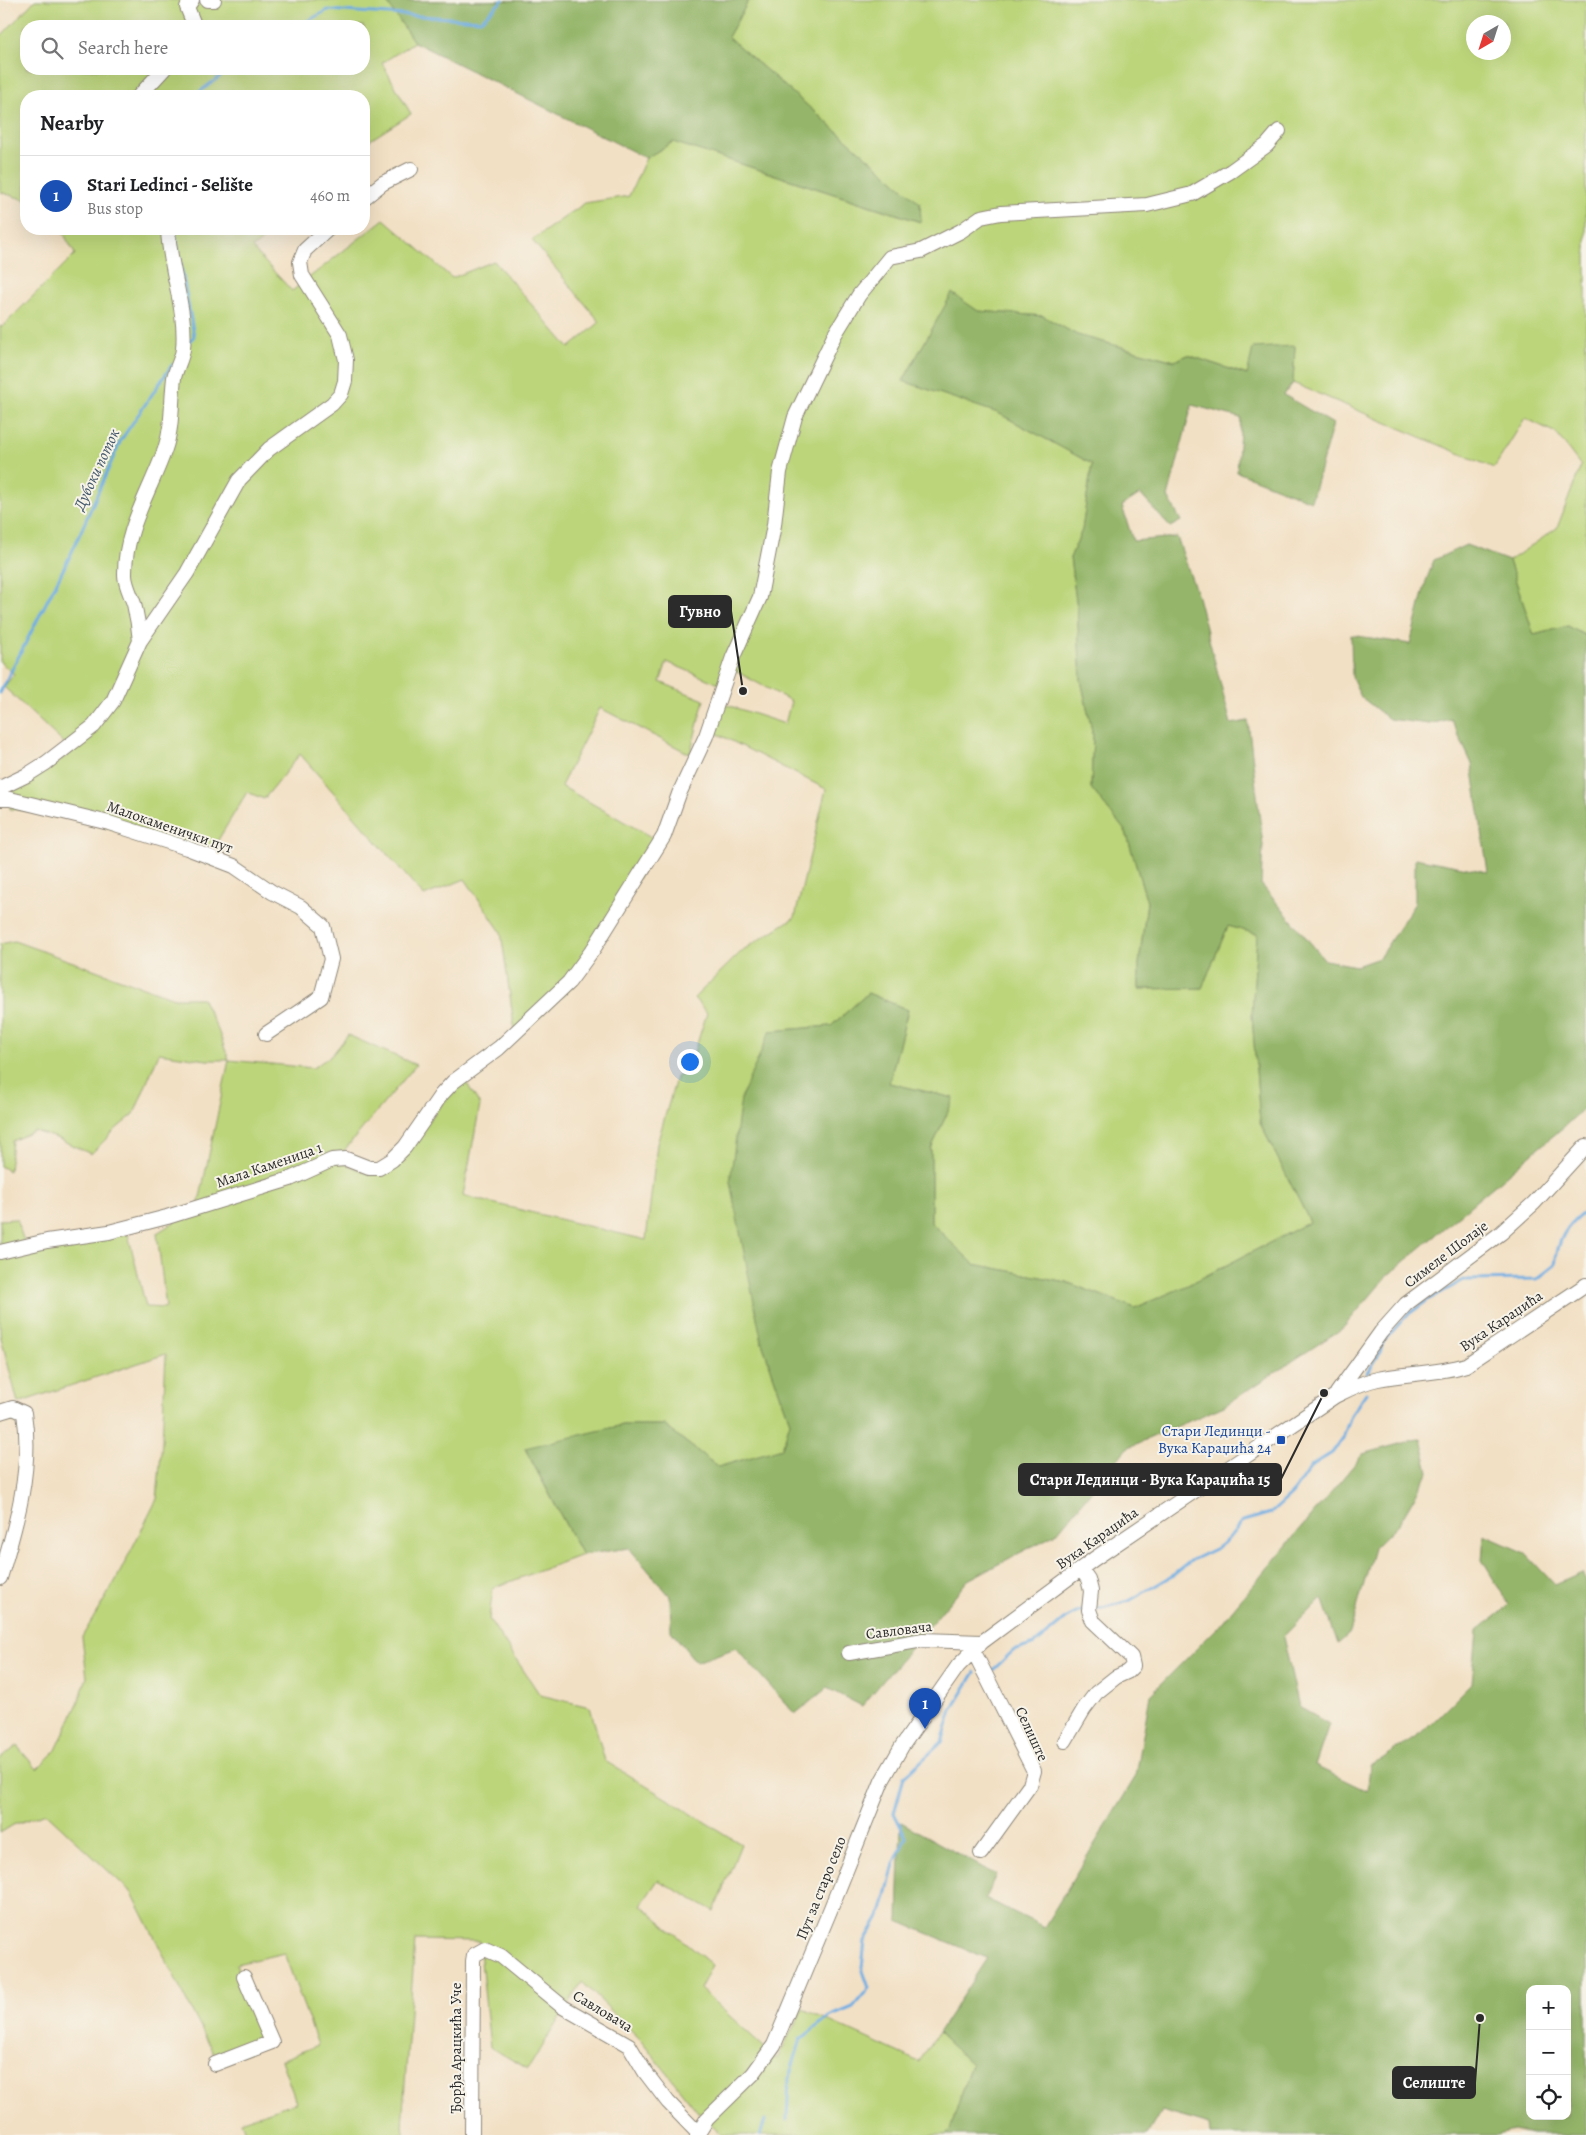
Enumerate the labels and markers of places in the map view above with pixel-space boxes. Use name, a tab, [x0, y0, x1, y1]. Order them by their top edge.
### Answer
callout: Гувно	[669, 596, 731, 627]
place label: Стари Лединци - Вука Караџића 24	[1158, 1421, 1271, 1458]
marker: Стари Лединци - Вука Караџића 24	[1275, 1434, 1287, 1446]
callout: Стари Лединци - Вука Караџића 15	[1019, 1464, 1281, 1495]
pin: 1	[909, 1688, 941, 1729]
callout: Селиште	[1393, 2067, 1475, 2098]

